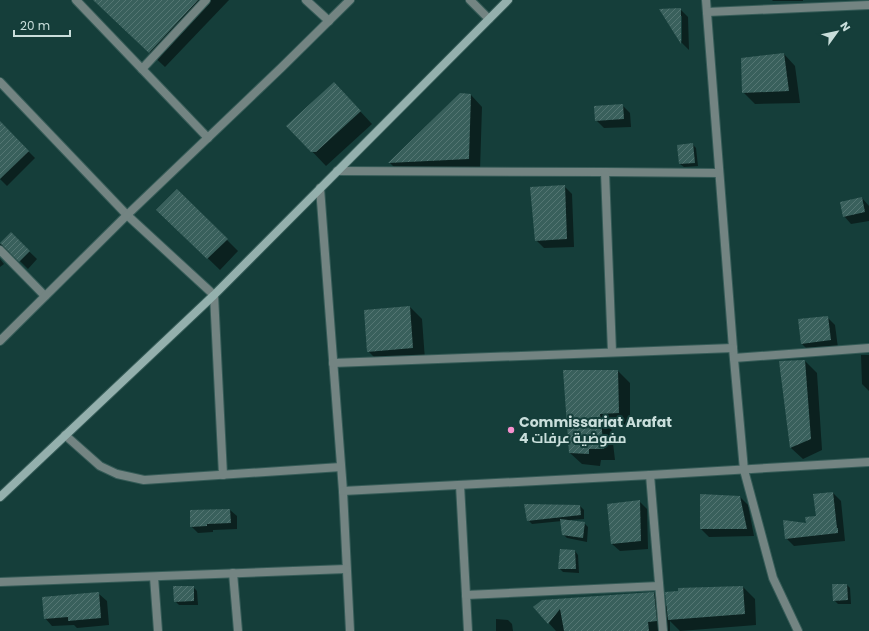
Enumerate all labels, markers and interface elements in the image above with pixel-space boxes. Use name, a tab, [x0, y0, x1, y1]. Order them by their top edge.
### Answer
scale bar	[14, 12, 70, 38]
north arrow	[817, 12, 857, 52]
text: 20 m	[20, 17, 50, 34]
text: N	[836, 19, 854, 34]
place label: Commissariat Arafat 4 مفوضية عرفات	[519, 412, 672, 448]
marker: Commissariat Arafat 4 مفوضية عرفات	[506, 425, 516, 435]

